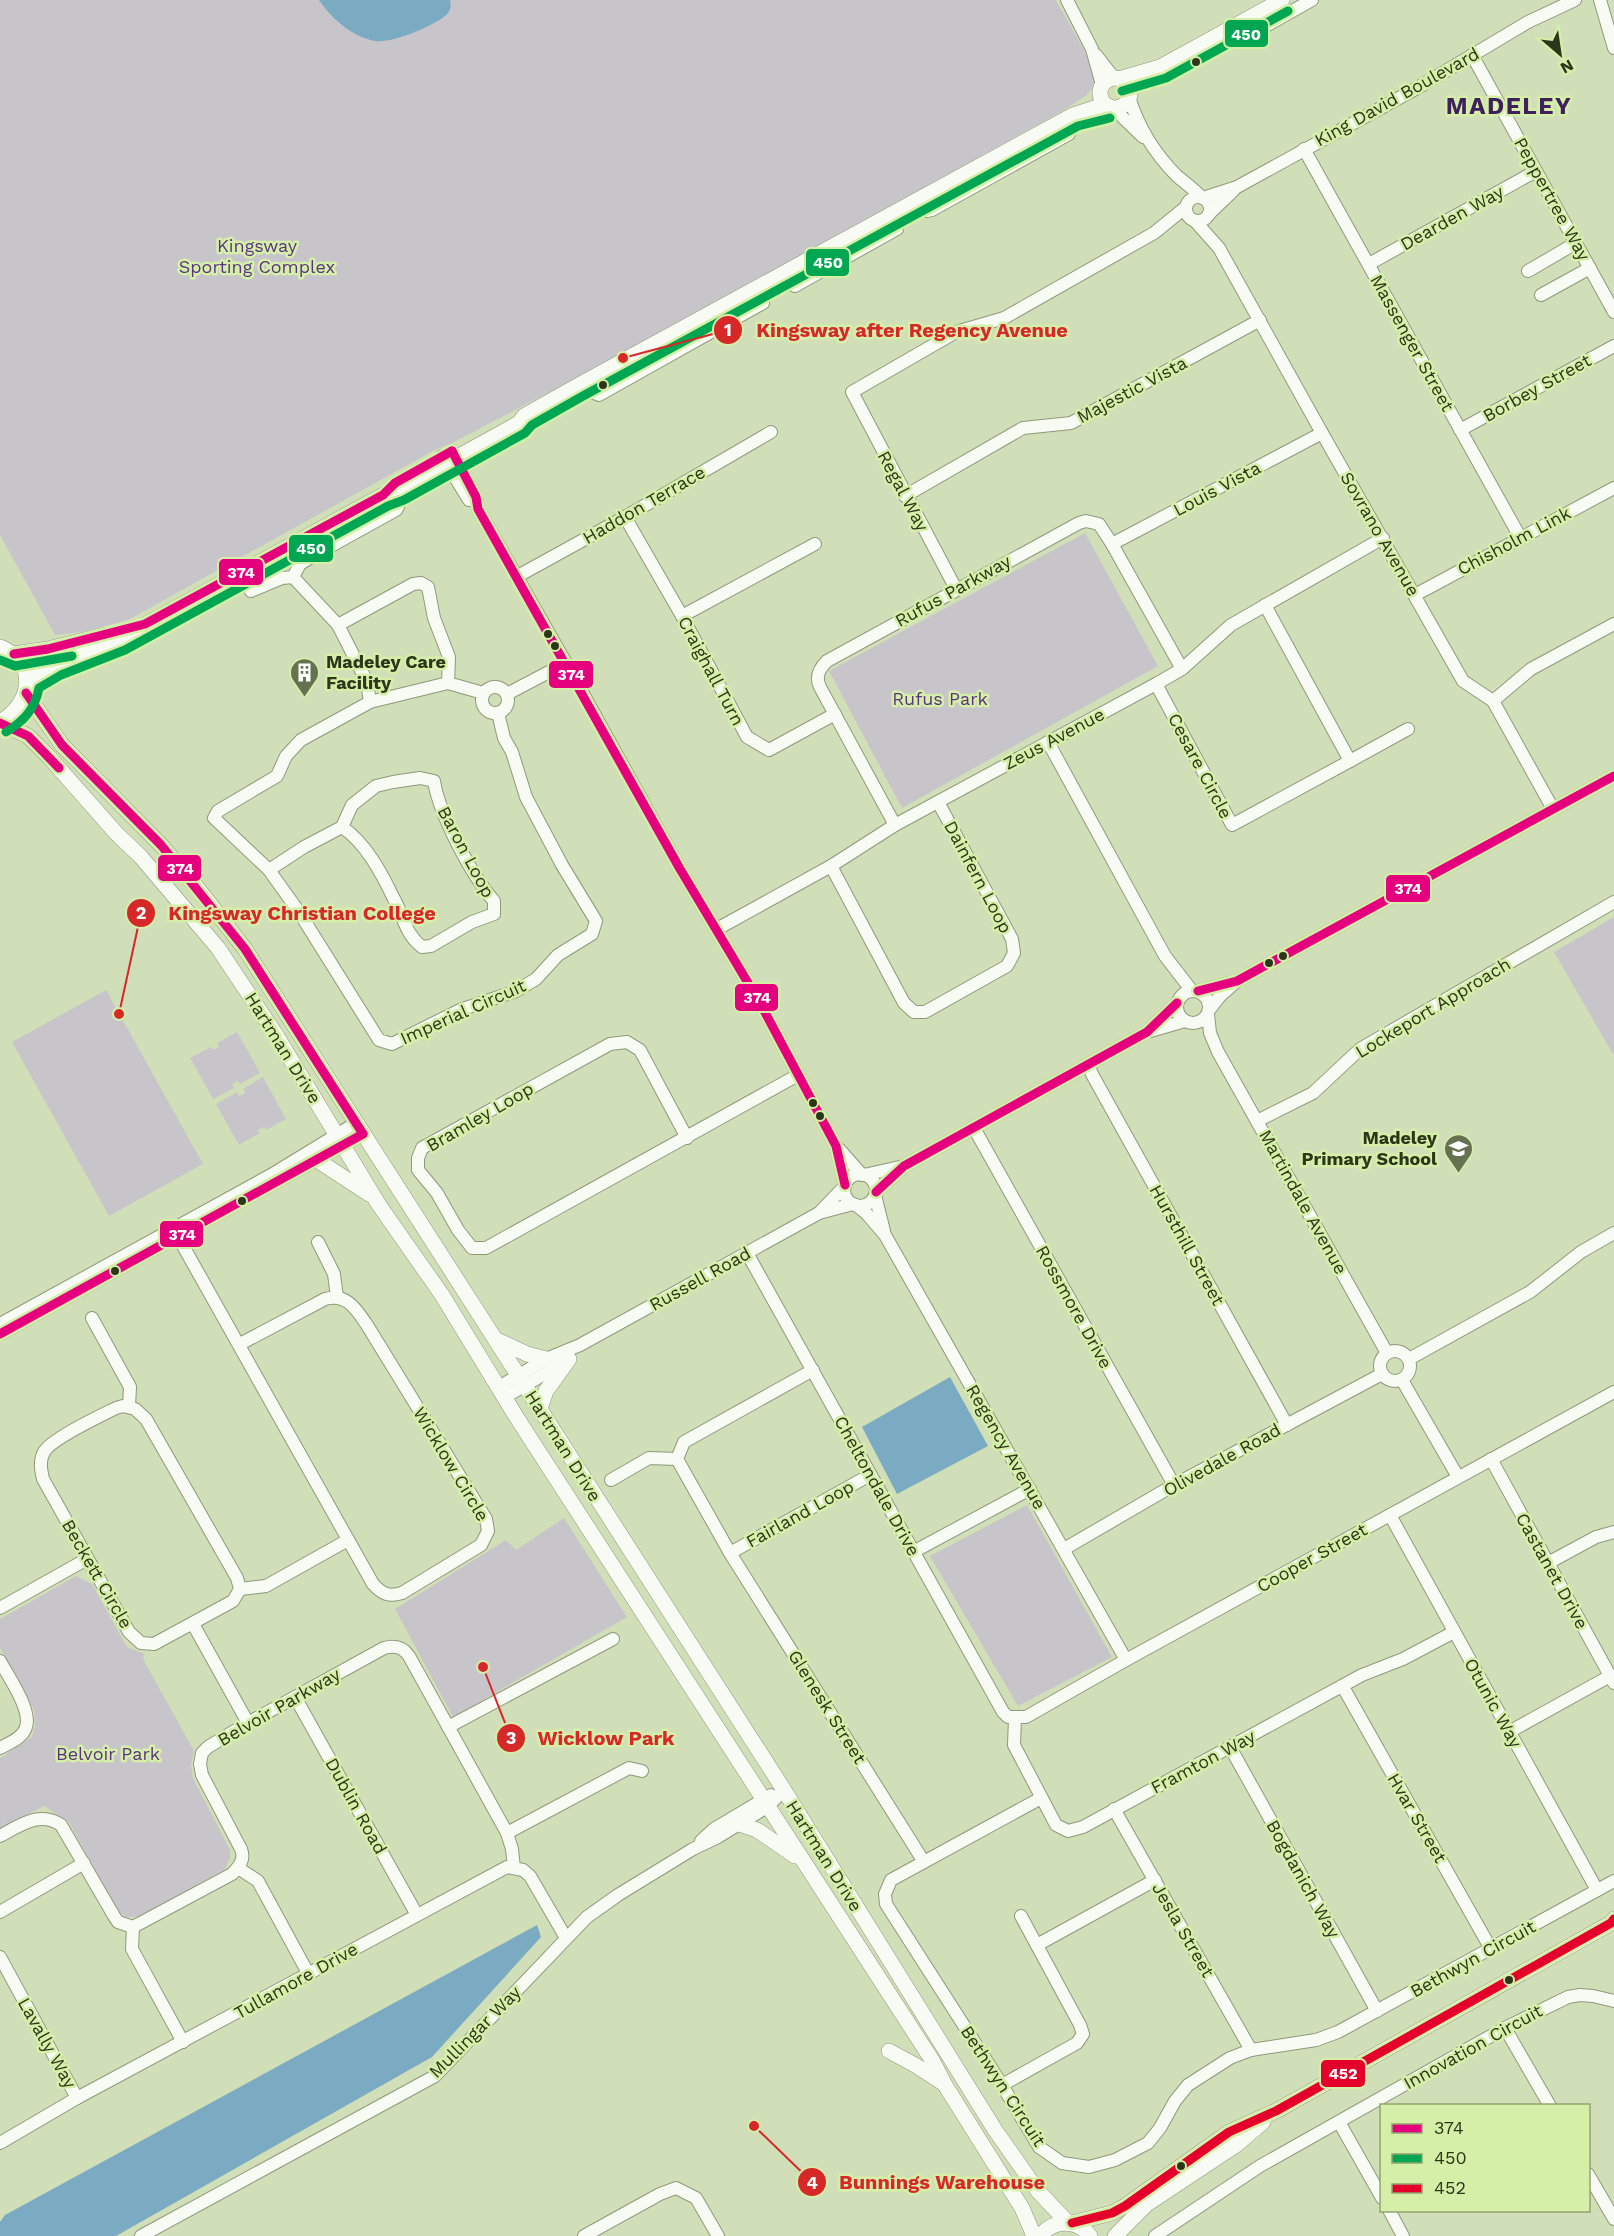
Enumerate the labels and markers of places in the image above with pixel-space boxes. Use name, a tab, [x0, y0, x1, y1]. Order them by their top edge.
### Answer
unlabelled marker	[1190, 56, 1202, 68]
callout: Kingsway after Regency Avenue	[713, 311, 1080, 349]
unlabelled marker	[597, 379, 609, 391]
unlabelled marker	[542, 628, 554, 640]
unlabelled marker	[549, 640, 561, 652]
place label: Madeley Care Facility	[326, 651, 446, 693]
building icon: Madeley Care Facility	[289, 656, 321, 698]
callout: Kingsway Christian College	[126, 894, 448, 932]
unlabelled marker	[1277, 950, 1289, 962]
unlabelled marker	[1263, 957, 1275, 969]
unlabelled marker	[807, 1097, 819, 1109]
unlabelled marker	[814, 1110, 826, 1122]
place label: Madeley Primary School	[1302, 1127, 1438, 1169]
school or university icon: Madeley Primary School	[1442, 1132, 1474, 1174]
unlabelled marker	[236, 1195, 248, 1207]
unlabelled marker	[109, 1265, 121, 1277]
callout: Wicklow Park	[496, 1719, 687, 1757]
unlabelled marker	[1503, 1974, 1515, 1986]
unlabelled marker	[1175, 2160, 1187, 2172]
callout: Bunnings Warehouse	[797, 2163, 1057, 2201]

